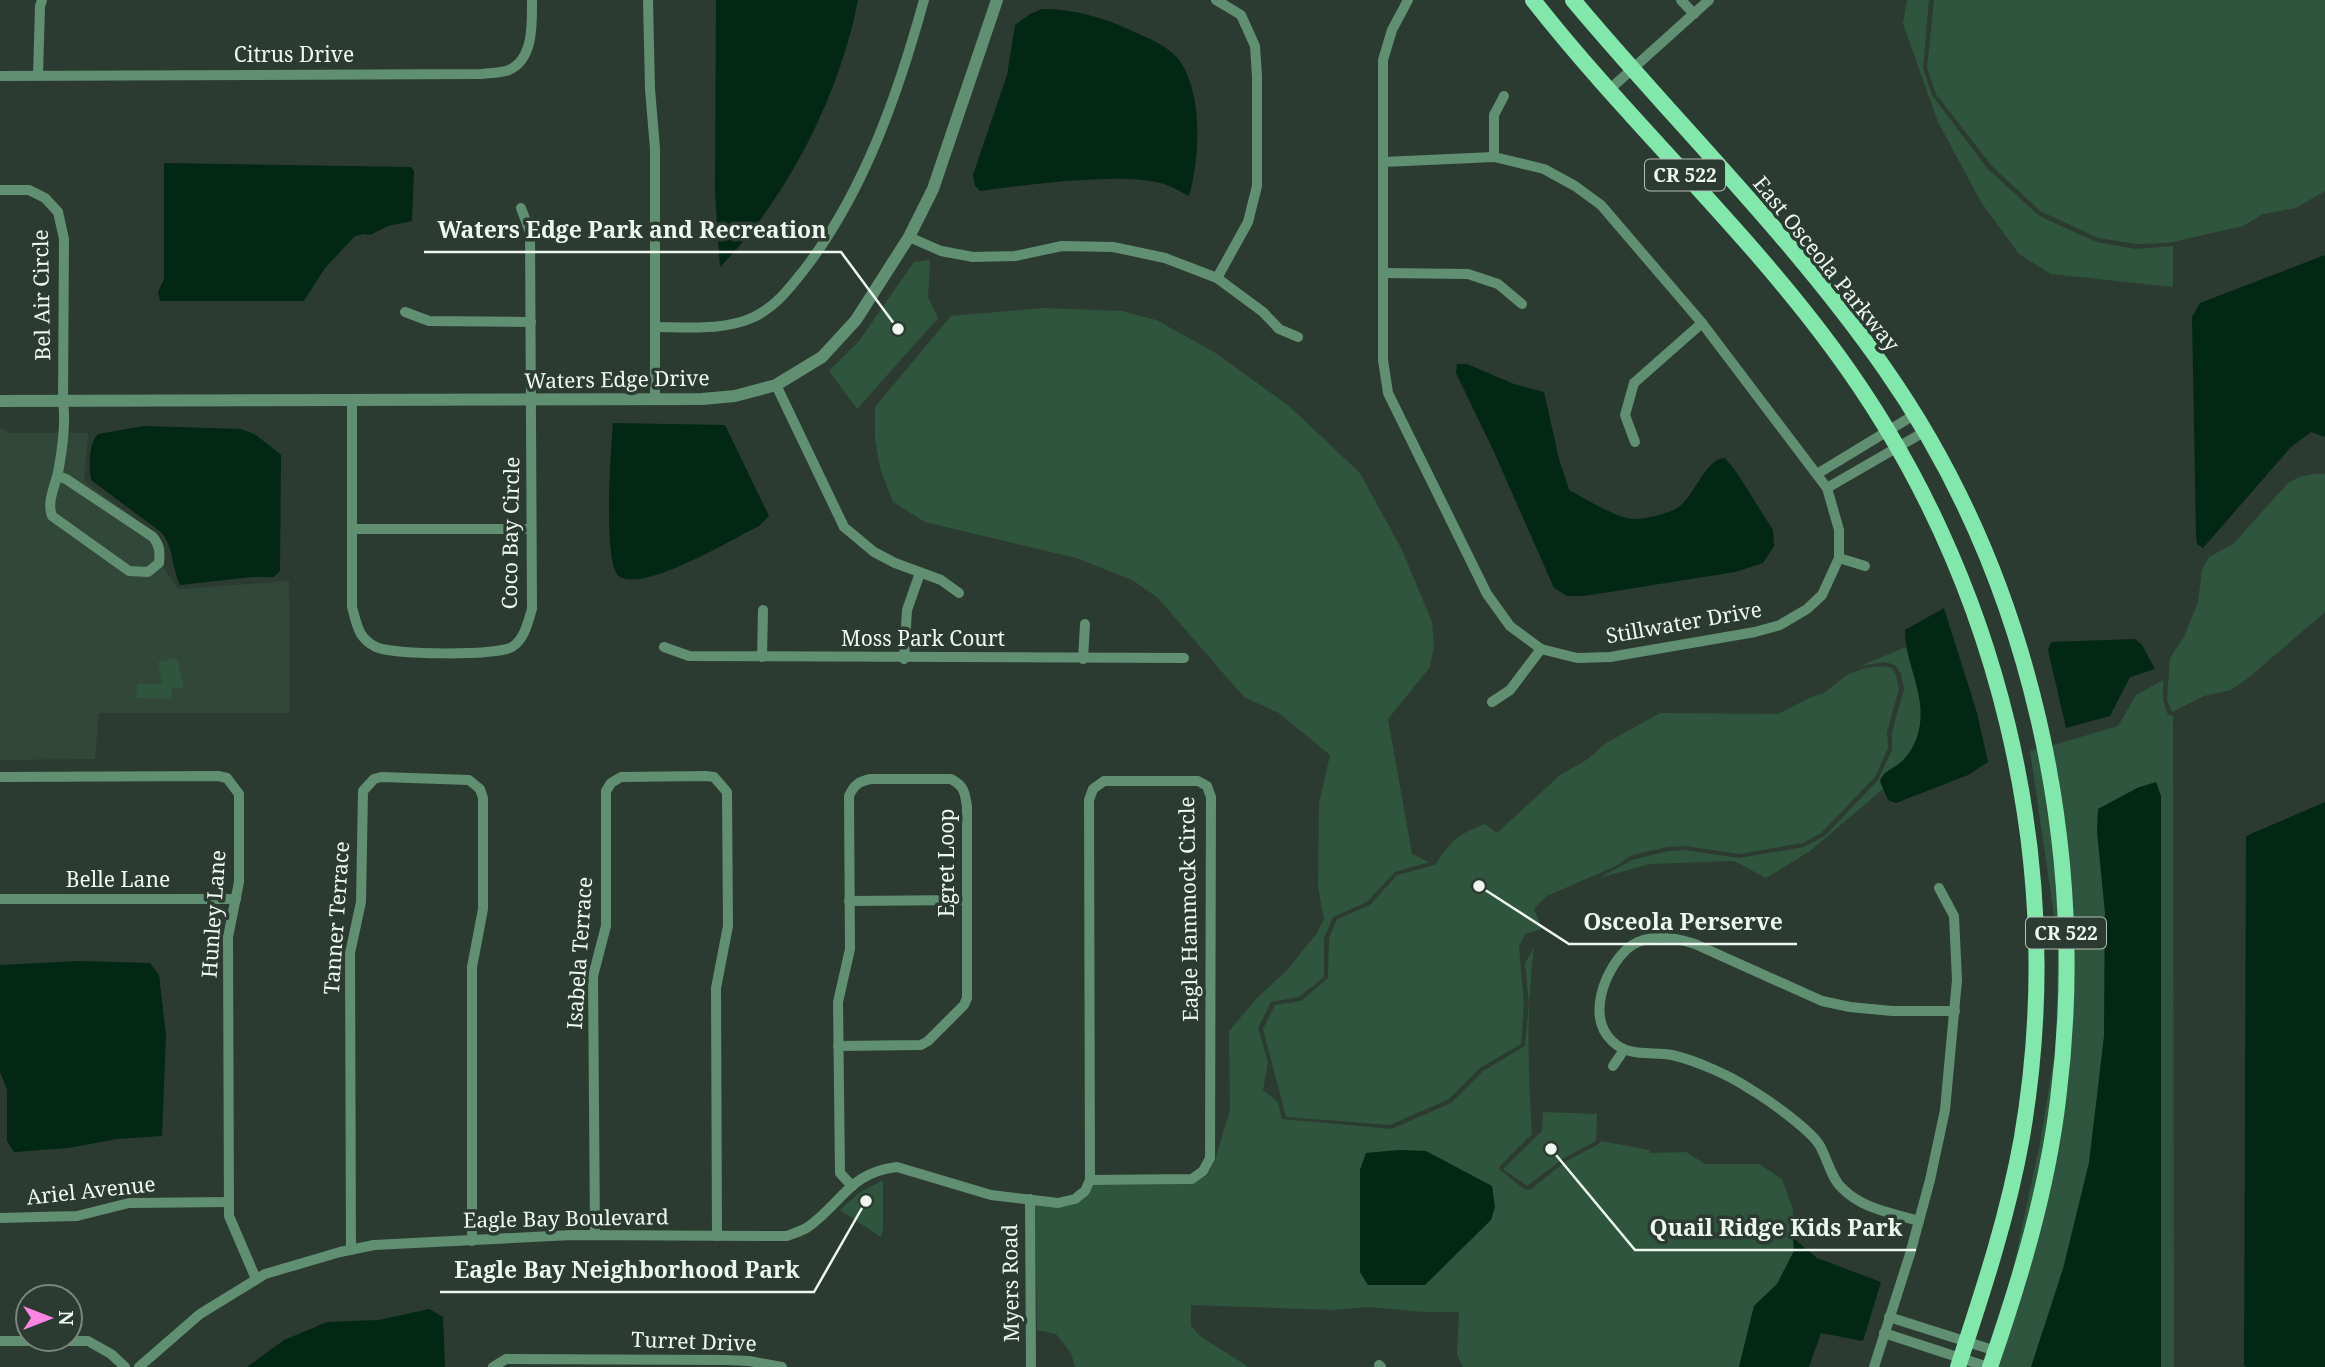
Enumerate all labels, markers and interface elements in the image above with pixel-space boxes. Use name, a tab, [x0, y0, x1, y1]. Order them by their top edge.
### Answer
street label: Citrus Drive	[234, 40, 354, 68]
road number: CR 522	[1645, 160, 1725, 190]
street label: East Osceola Parkway	[1747, 170, 1906, 357]
callout: Waters Edge Park and Recreation	[424, 208, 841, 252]
text: Waters Edge Park and Recreation	[437, 213, 827, 245]
street label: Bel Air Circle	[26, 229, 56, 361]
street label: Waters Edge Drive	[524, 363, 710, 395]
street label: Coco Bay Circle	[495, 456, 525, 610]
street label: Stillwater Drive	[1604, 595, 1764, 649]
street label: Moss Park Court	[841, 624, 1005, 652]
street label: Eagle Hammock Circle	[1172, 796, 1204, 1022]
street label: Egret Loop	[932, 809, 960, 917]
street label: Tanner Terrace	[317, 840, 355, 996]
street label: Hunley Lane	[195, 849, 231, 979]
street label: Belle Lane	[66, 865, 170, 893]
street label: Isabela Terrace	[560, 876, 598, 1030]
callout: Osceola Perserve	[1569, 900, 1797, 944]
text: Osceola Perserve	[1583, 905, 1783, 937]
road number: CR 522	[2026, 917, 2106, 948]
street label: Ariel Avenue	[25, 1169, 157, 1211]
street label: Eagle Bay Boulevard	[463, 1202, 669, 1234]
callout: Quail Ridge Kids Park	[1635, 1206, 1916, 1250]
text: Quail Ridge Kids Park	[1650, 1211, 1903, 1243]
street label: Myers Road	[995, 1224, 1025, 1342]
callout: Eagle Bay Neighborhood Park	[440, 1248, 814, 1292]
text: Eagle Bay Neighborhood Park	[454, 1253, 800, 1285]
north arrow	[14, 1283, 84, 1353]
text: N	[53, 1311, 79, 1326]
street label: Turret Drive	[631, 1325, 757, 1357]

